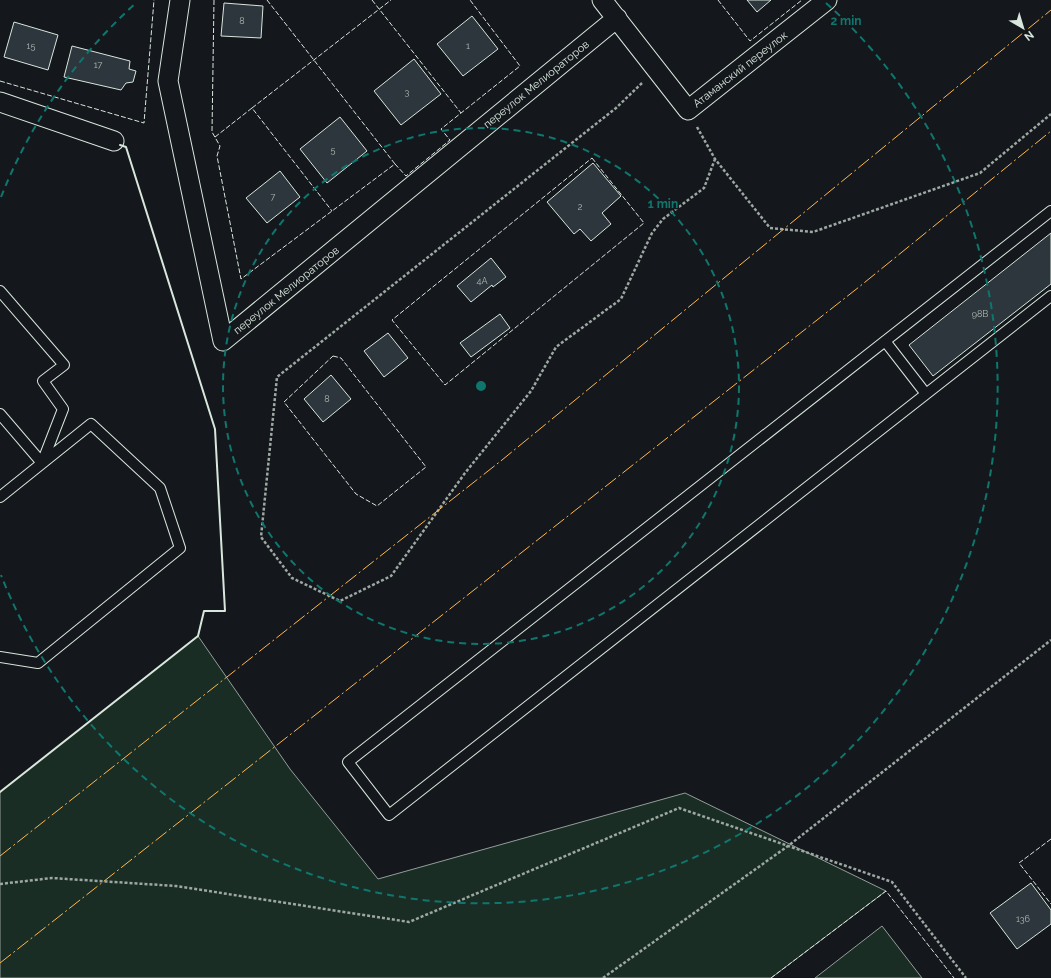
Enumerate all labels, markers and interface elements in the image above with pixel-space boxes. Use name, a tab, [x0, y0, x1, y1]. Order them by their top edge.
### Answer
north arrow	[1003, 8, 1043, 48]
text: 2 min	[830, 14, 862, 28]
house number: 8	[239, 16, 245, 26]
street label: Атаманский переулок	[691, 28, 790, 110]
text: N	[1022, 28, 1036, 43]
street label: переулок Мелиораторов	[481, 38, 592, 131]
house number: 15	[27, 41, 35, 51]
house number: 1	[466, 41, 470, 51]
house number: 17	[94, 60, 102, 70]
house number: 3	[405, 87, 410, 97]
house number: 5	[331, 145, 336, 155]
house number: 7	[271, 192, 276, 202]
text: 1 min	[648, 197, 678, 211]
house number: 2	[578, 202, 583, 212]
street label: переулок Мелиораторов	[231, 244, 342, 337]
house number: 4А	[477, 276, 488, 286]
house number: 98В	[972, 309, 988, 319]
centre of rings	[474, 379, 488, 393]
house number: 8	[324, 394, 330, 404]
house number: 136	[1016, 914, 1031, 924]

